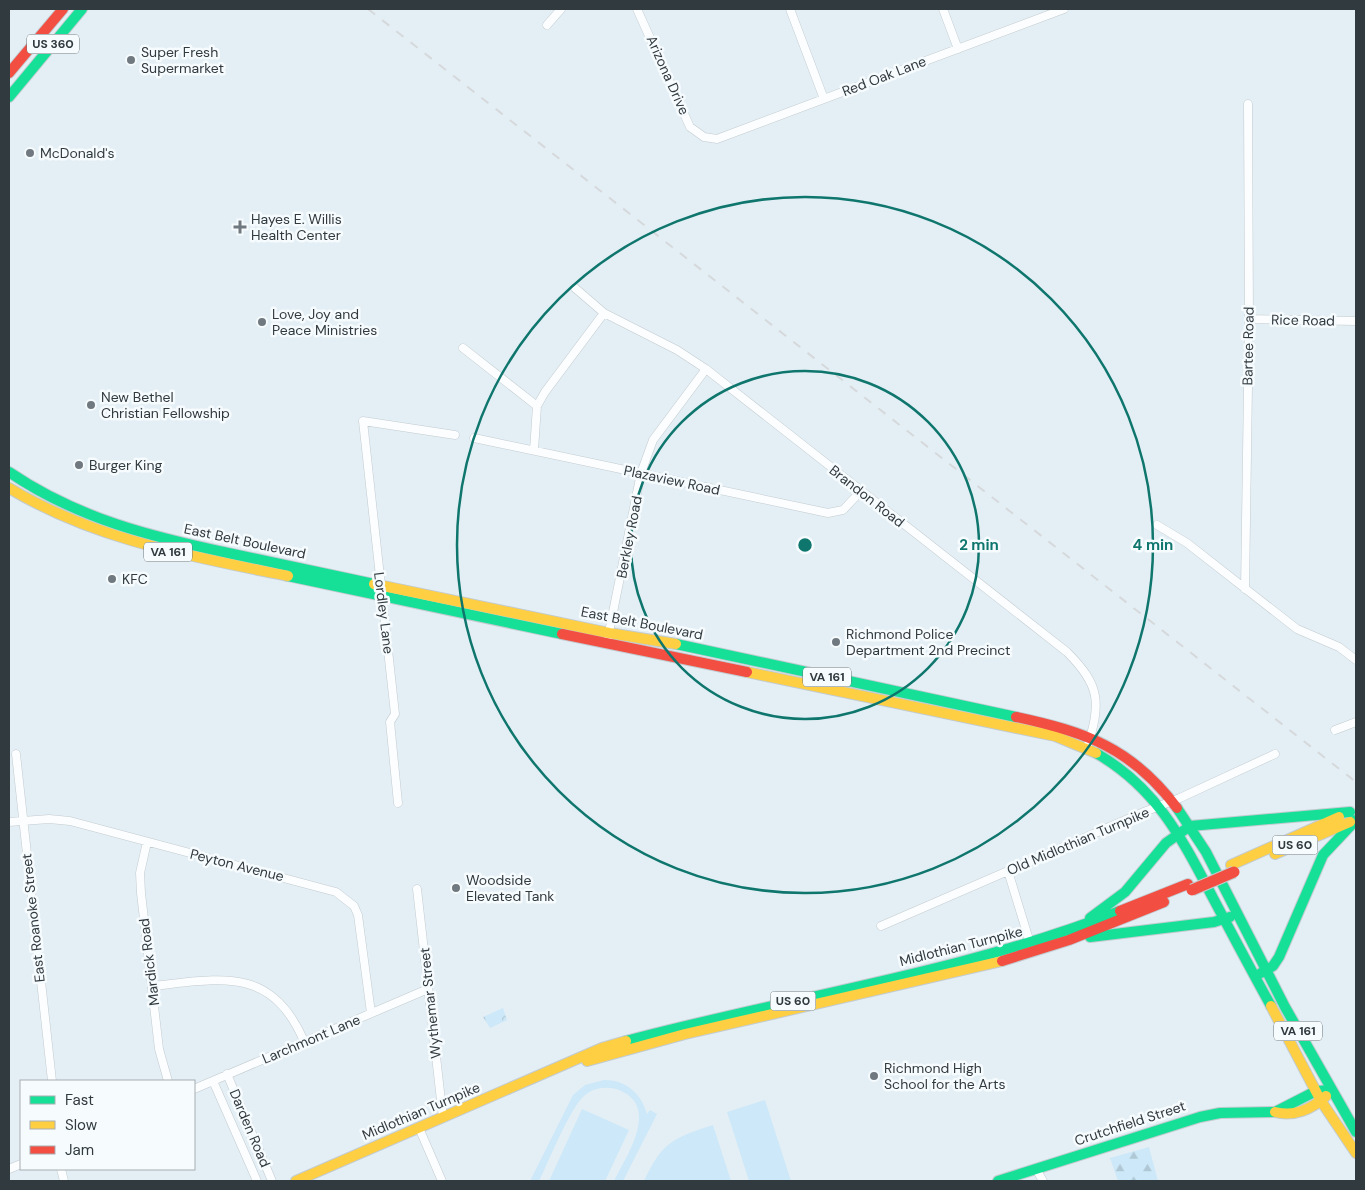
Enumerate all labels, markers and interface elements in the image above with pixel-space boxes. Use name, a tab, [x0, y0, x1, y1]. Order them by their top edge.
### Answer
street label: Arizona Drive	[642, 32, 694, 118]
road number: US 360	[27, 34, 79, 54]
place label: Super Fresh Supermarket	[141, 43, 224, 77]
street label: Red Oak Lane	[839, 52, 929, 100]
marker: Super Fresh Supermarket	[125, 54, 137, 66]
place label: McDonald's	[40, 144, 115, 162]
marker: McDonald's	[24, 147, 36, 159]
place label: Hayes E. Willis Health Center	[251, 210, 342, 244]
marker: Hayes E. Willis Health Center	[233, 220, 247, 234]
place label: Love, Joy and Peace Ministries	[272, 305, 377, 339]
street label: Bartee Road	[1238, 306, 1258, 386]
street label: Rice Road	[1271, 310, 1335, 330]
marker: Love, Joy and Peace Ministries	[256, 316, 268, 328]
place label: New Bethel Christian Fellowship	[101, 388, 230, 422]
marker: New Bethel Christian Fellowship	[85, 399, 97, 411]
place label: Burger King	[89, 456, 162, 474]
marker: Burger King	[73, 459, 85, 471]
street label: Plazaview Road	[622, 461, 722, 499]
street label: Brandon Road	[826, 461, 908, 531]
street label: Berkley Road	[612, 494, 646, 580]
street label: East Belt Boulevard	[182, 519, 308, 563]
text: 2 min	[959, 535, 999, 555]
text: 4 min	[1133, 535, 1173, 555]
centre of rings	[796, 536, 814, 554]
road number: VA 161	[144, 542, 192, 562]
place label: KFC	[122, 570, 148, 588]
street label: Lordley Lane	[370, 571, 398, 655]
marker: KFC	[106, 573, 118, 585]
street label: East Belt Boulevard	[579, 602, 705, 644]
place label: Richmond Police Department 2nd Precinct	[846, 625, 1011, 659]
marker: Richmond Police Department 2nd Precinct	[830, 636, 842, 648]
road number: VA 161	[803, 668, 851, 686]
street label: Old Midlothian Turnpike	[1004, 803, 1152, 879]
road number: US 60	[1272, 836, 1318, 854]
street label: Peyton Avenue	[188, 845, 286, 885]
street label: East Roanoke Street	[17, 853, 49, 983]
place label: Woodside Elevated Tank	[466, 871, 554, 905]
marker: Woodside Elevated Tank	[450, 882, 462, 894]
street label: Mardick Road	[135, 917, 163, 1007]
street label: Midlothian Turnpike	[898, 922, 1025, 970]
street label: Wythemar Street	[415, 947, 445, 1059]
road number: US 60	[770, 991, 816, 1010]
street label: Larchmont Lane	[259, 1010, 363, 1068]
road number: VA 161	[1274, 1021, 1322, 1040]
place label: Richmond High School for the Arts	[884, 1059, 1006, 1093]
marker: Richmond High School for the Arts	[868, 1070, 880, 1082]
street label: Midlothian Turnpike	[359, 1078, 483, 1144]
legend	[20, 1080, 195, 1170]
street label: Darden Road	[225, 1086, 275, 1170]
text: Fast	[65, 1090, 94, 1110]
street label: Crutchfield Street	[1072, 1097, 1188, 1149]
text: Slow	[65, 1115, 98, 1135]
text: Jam	[65, 1140, 94, 1160]

